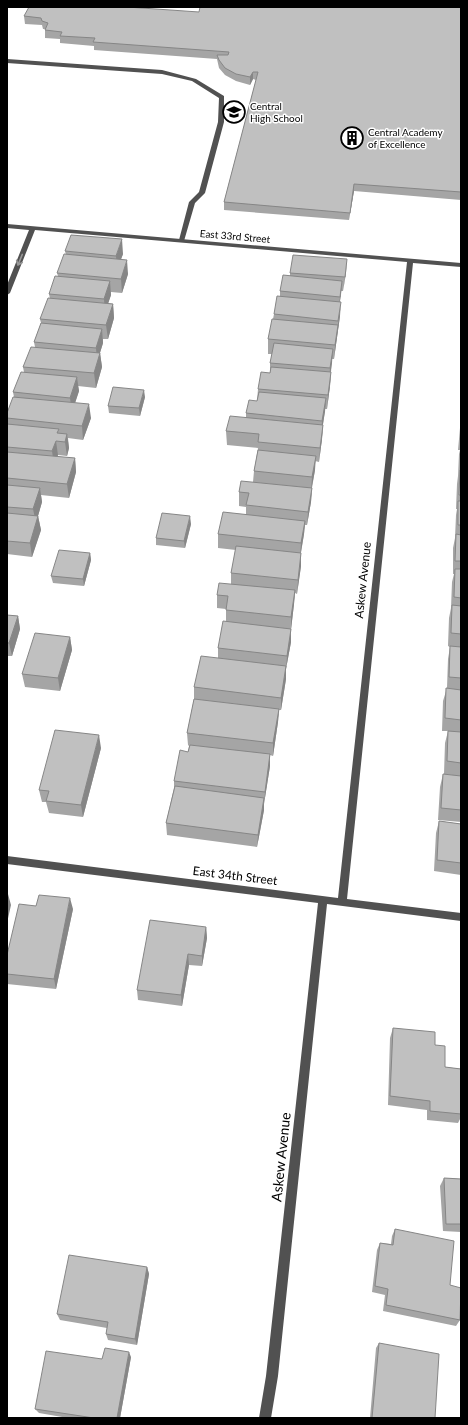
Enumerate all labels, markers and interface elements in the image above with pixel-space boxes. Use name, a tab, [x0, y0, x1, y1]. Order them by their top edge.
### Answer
school or university icon: Central High School	[221, 99, 247, 125]
place label: Central High School	[250, 100, 303, 124]
building icon: Central Academy of Excellence	[339, 125, 365, 151]
place label: Central Academy of Excellence	[368, 126, 443, 150]
street label: East 33rd Street	[199, 227, 271, 245]
one-way arrow	[16, 254, 23, 266]
street label: Askew Avenue	[351, 541, 374, 619]
street label: East 34th Street	[192, 863, 279, 888]
street label: Askew Avenue	[267, 1111, 294, 1202]

